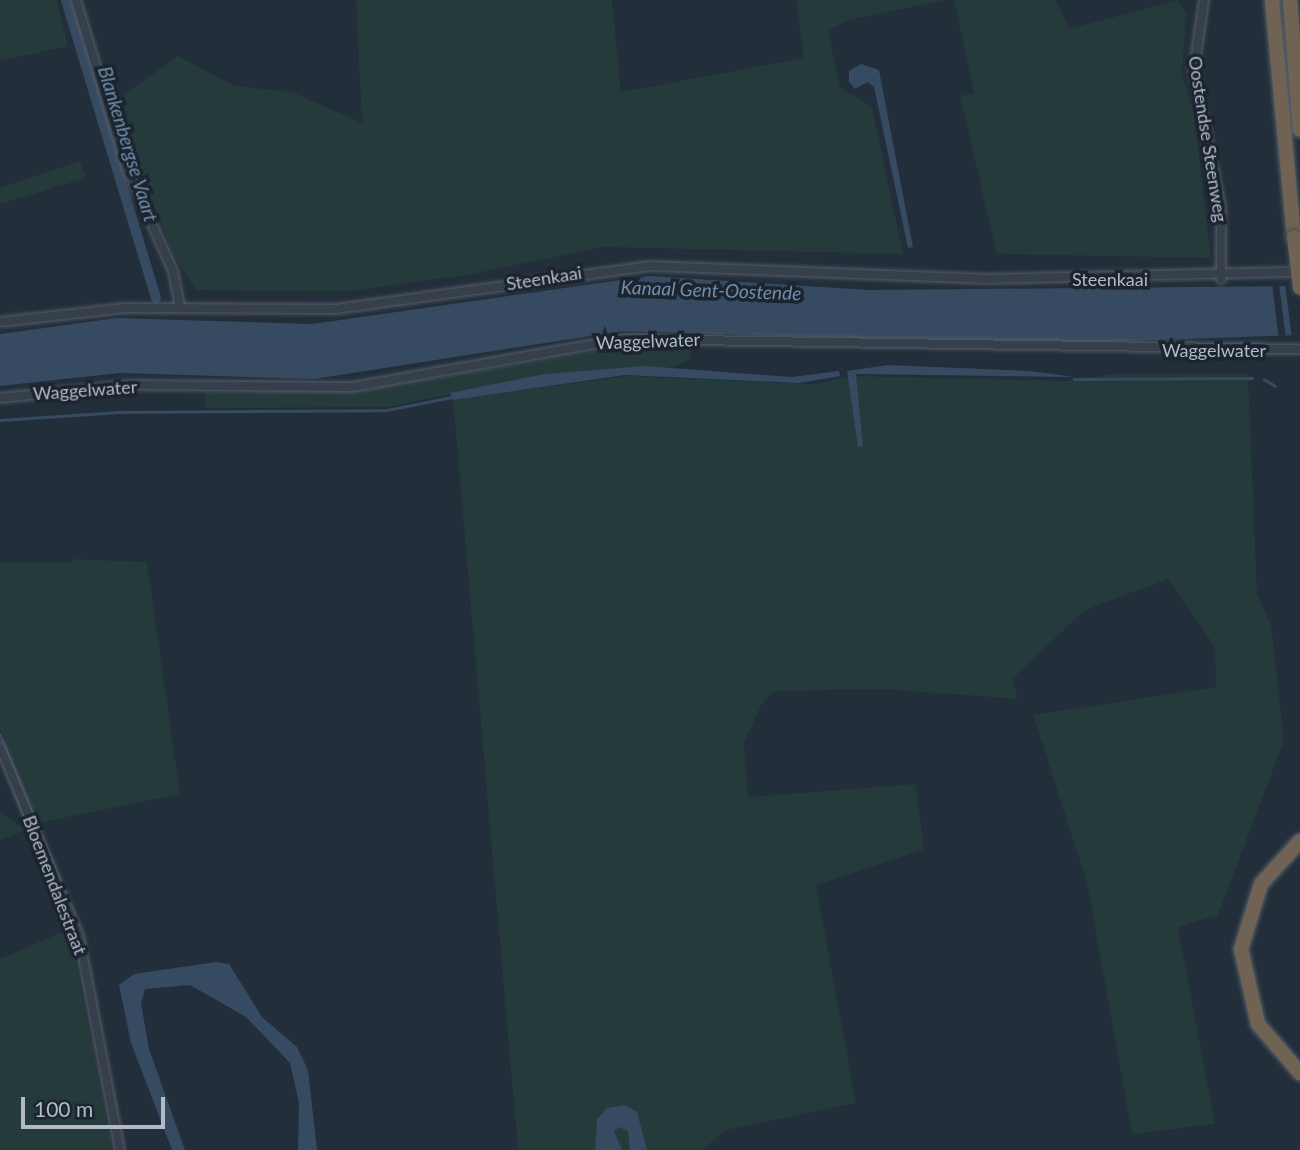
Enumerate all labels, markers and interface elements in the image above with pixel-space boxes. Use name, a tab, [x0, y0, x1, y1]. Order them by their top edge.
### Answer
street label: Oostendse Steenweg	[1184, 54, 1232, 224]
water label: Blankenbergse Vaart	[93, 63, 163, 225]
street label: Steenkaai	[505, 261, 583, 295]
street label: Steenkaai	[1072, 268, 1148, 290]
water label: Kanaal Gent-Oostende	[620, 275, 802, 305]
street label: Waggelwater	[596, 328, 700, 354]
street label: Waggelwater	[1162, 339, 1266, 361]
street label: Waggelwater	[32, 376, 138, 404]
street label: Bloemendalestraat	[19, 812, 91, 958]
scale bar	[24, 1084, 168, 1128]
text: 100 m	[34, 1096, 93, 1121]

